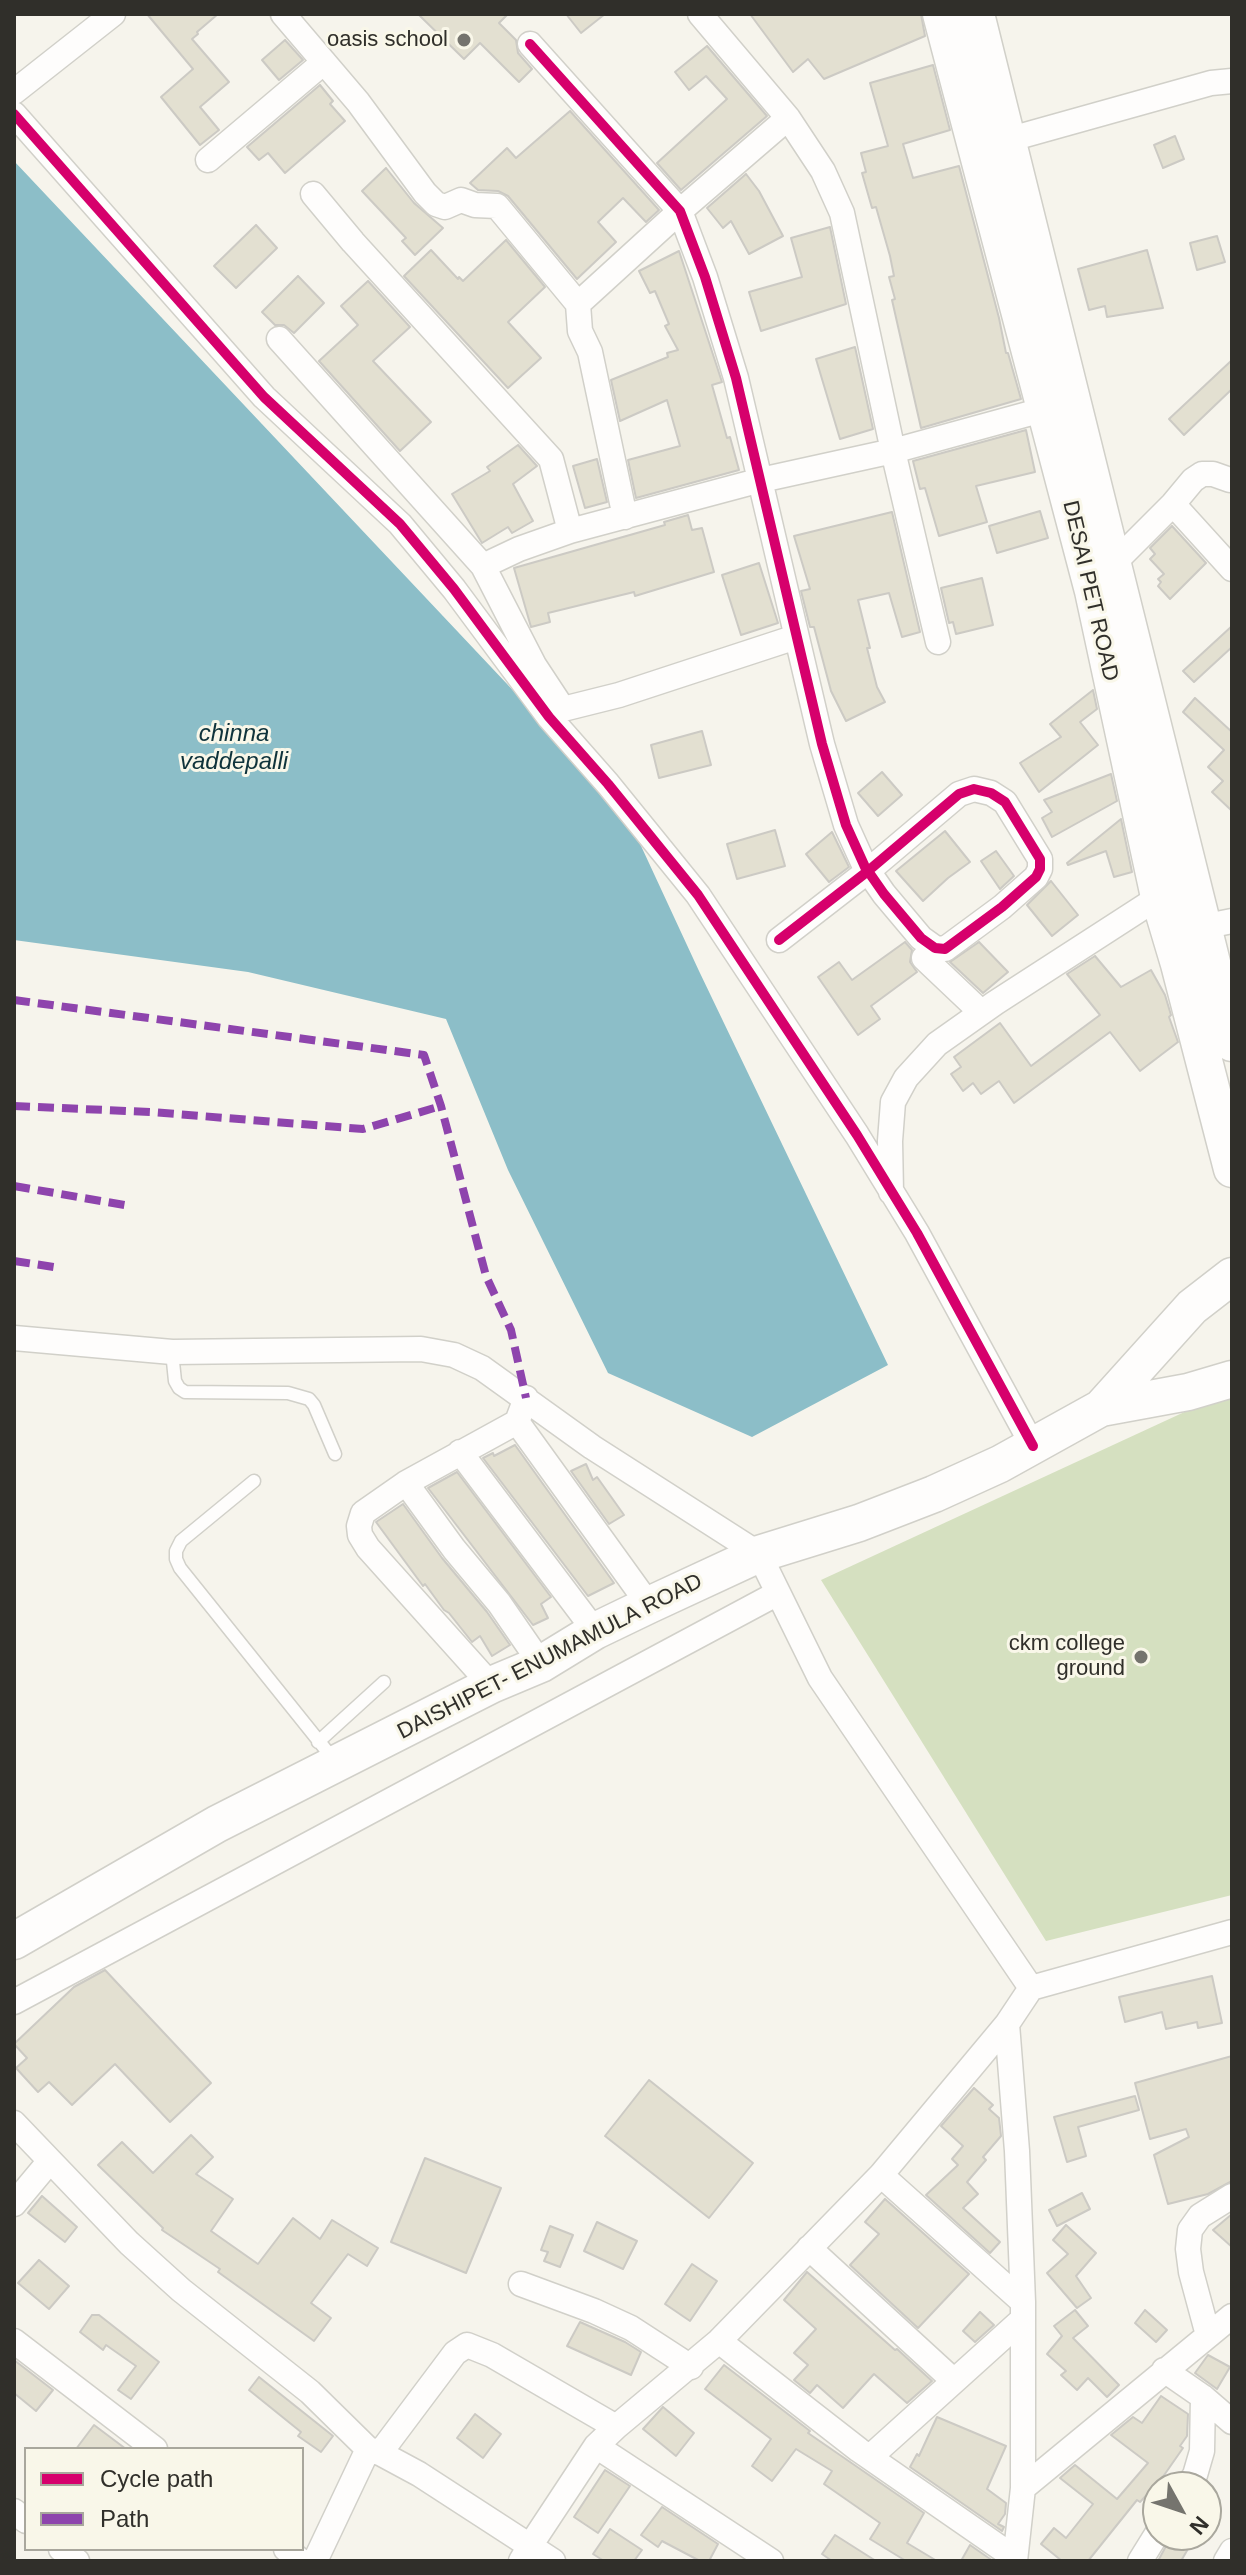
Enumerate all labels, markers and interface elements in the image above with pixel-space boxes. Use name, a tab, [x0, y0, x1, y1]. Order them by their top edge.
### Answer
place label: oasis school	[327, 27, 448, 53]
marker: oasis school	[455, 31, 473, 49]
street label: DESAI PET ROAD	[1056, 498, 1124, 684]
water label: chinna vaddepalli	[180, 720, 288, 776]
street label: DAISHIPET- ENUMAMULA ROAD	[393, 1568, 707, 1746]
place label: ckm college ground	[1009, 1631, 1125, 1682]
marker: ckm college ground	[1132, 1648, 1150, 1666]
legend	[24, 2447, 304, 2551]
text: Cycle path	[100, 2465, 213, 2492]
north arrow	[1142, 2471, 1222, 2551]
text: Path	[100, 2505, 149, 2532]
text: N	[1185, 2511, 1214, 2540]

